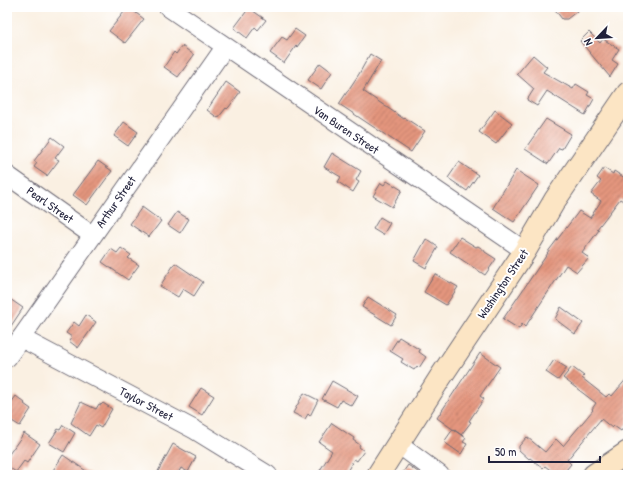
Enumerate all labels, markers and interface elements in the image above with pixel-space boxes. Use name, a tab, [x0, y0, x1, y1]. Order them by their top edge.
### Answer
north arrow	[577, 18, 617, 58]
text: N	[580, 36, 596, 48]
street label: Van Buren Street	[310, 101, 383, 158]
street label: Arthur Street	[91, 172, 140, 231]
street label: Pearl Street	[23, 182, 78, 227]
street label: Washington Street	[473, 245, 533, 322]
street label: Taylor Street	[116, 382, 177, 425]
scale bar	[489, 438, 600, 464]
text: 50 m	[495, 443, 516, 460]

